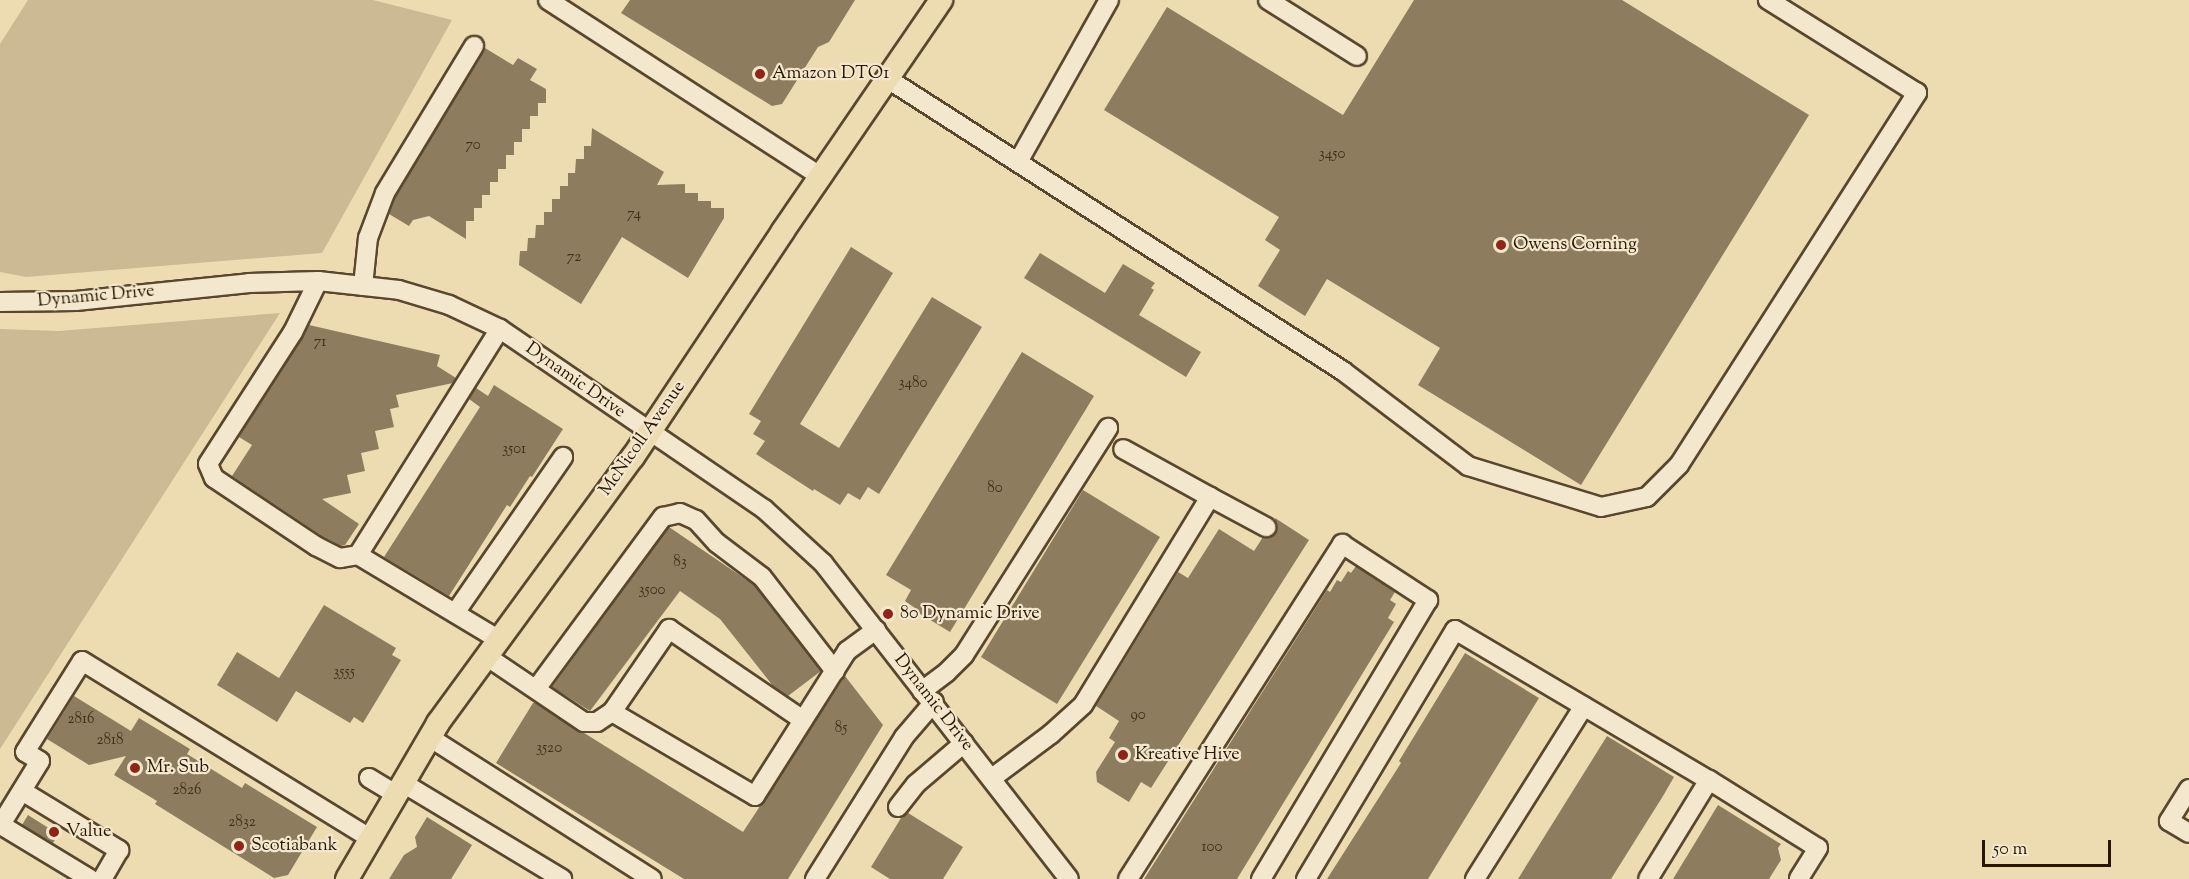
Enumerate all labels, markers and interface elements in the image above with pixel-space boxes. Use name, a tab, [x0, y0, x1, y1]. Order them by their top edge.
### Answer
place label: Amazon DTO1	[772, 63, 889, 85]
marker: Amazon DTO1	[753, 67, 767, 81]
house number: 70	[465, 137, 481, 155]
house number: 3450	[1319, 146, 1345, 164]
house number: 74	[627, 206, 641, 224]
place label: Owens Corning	[1513, 234, 1637, 256]
marker: Owens Corning	[1494, 238, 1508, 252]
house number: 72	[567, 249, 581, 267]
street label: Dynamic Drive	[37, 281, 155, 313]
house number: 71	[314, 334, 326, 352]
street label: Dynamic Drive	[521, 339, 629, 423]
house number: 3480	[898, 375, 928, 393]
street label: McNicoll Avenue	[595, 377, 691, 501]
house number: 3501	[502, 441, 526, 459]
house number: 80	[987, 480, 1003, 498]
house number: 83	[673, 554, 687, 572]
house number: 3500	[638, 582, 666, 600]
place label: 80 Dynamic Drive	[900, 603, 1040, 625]
marker: 80 Dynamic Drive	[881, 607, 895, 621]
street label: Dynamic Drive	[888, 650, 978, 756]
house number: 3555	[333, 664, 355, 682]
house number: 90	[1130, 707, 1146, 725]
house number: 2816	[67, 711, 95, 729]
house number: 85	[835, 720, 847, 738]
house number: 2818	[96, 732, 124, 750]
house number: 3520	[536, 740, 562, 758]
place label: Kreative Hive	[1135, 744, 1240, 766]
marker: Kreative Hive	[1116, 748, 1130, 762]
place label: Mr. Sub	[147, 757, 209, 779]
marker: Mr. Sub	[128, 761, 142, 775]
house number: 2826	[173, 782, 201, 800]
house number: 2832	[228, 814, 256, 832]
place label: Value	[66, 821, 111, 843]
marker: Value	[47, 825, 61, 839]
scale bar	[1985, 828, 2114, 866]
place label: Scotiabank	[251, 835, 338, 857]
text: 50 m	[1993, 837, 2027, 863]
marker: Scotiabank	[232, 839, 246, 853]
house number: 100	[1202, 839, 1222, 857]

